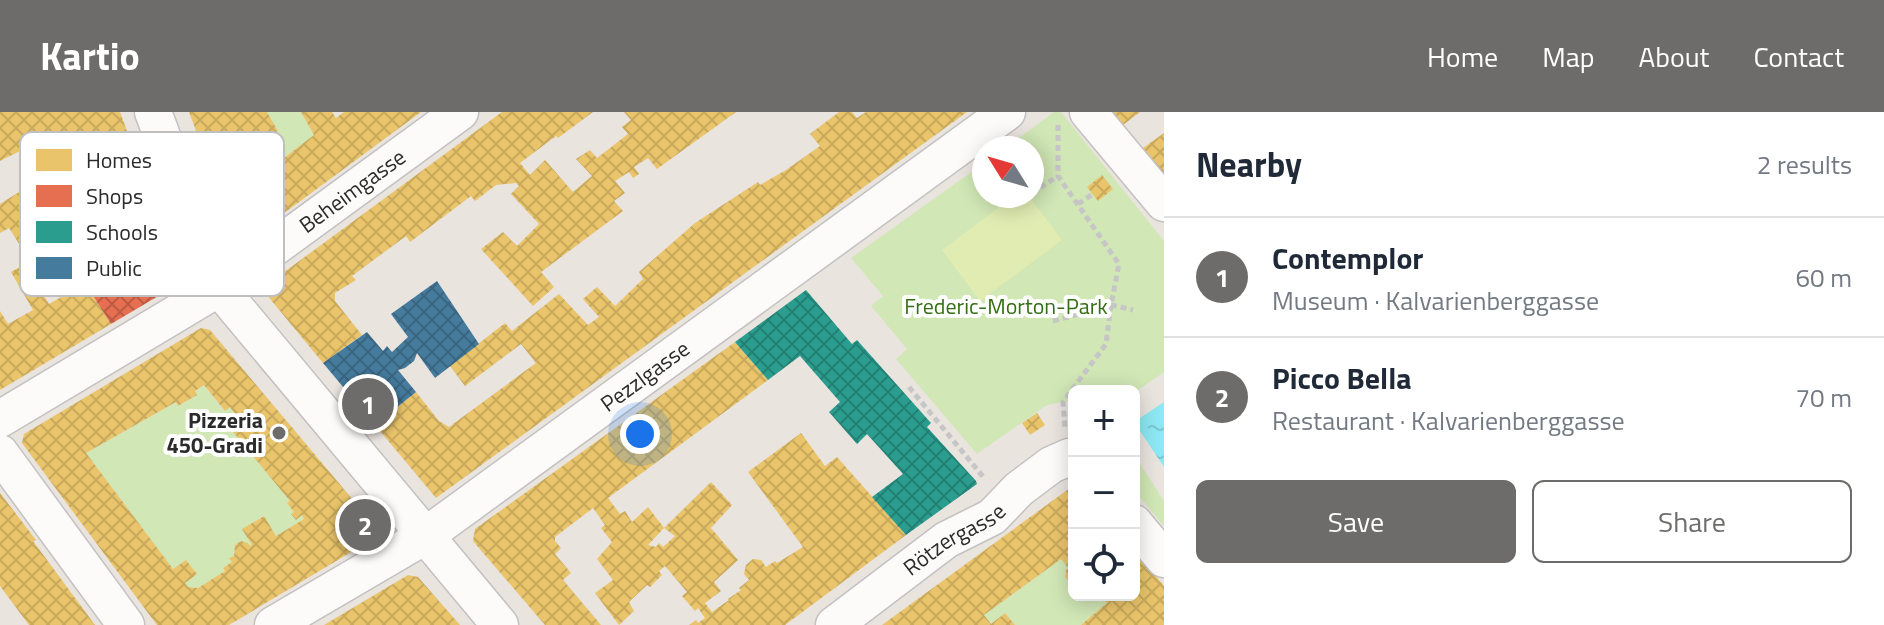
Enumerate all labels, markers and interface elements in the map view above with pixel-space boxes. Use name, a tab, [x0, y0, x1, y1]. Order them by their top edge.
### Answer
text: Kartio	[40, 27, 140, 85]
text: Home	[1427, 35, 1498, 78]
text: Map	[1542, 35, 1595, 78]
text: About	[1639, 35, 1709, 78]
text: Contact	[1753, 35, 1844, 78]
legend	[20, 132, 284, 296]
north arrow	[972, 136, 1044, 208]
text: Nearby	[1196, 138, 1302, 190]
street label: Beheimgasse	[292, 140, 413, 241]
text: Homes	[86, 143, 152, 177]
text: 2 results	[1757, 145, 1852, 184]
text: Shops	[86, 179, 143, 213]
text: Schools	[86, 215, 158, 249]
text: Contemplor	[1272, 235, 1424, 281]
text: Public	[86, 251, 142, 285]
text: 1	[1215, 258, 1229, 297]
text: 60 m	[1795, 258, 1852, 297]
text: Museum · Kalvarienberggasse	[1272, 281, 1599, 320]
park label: Frederic-Morton-Park	[904, 289, 1108, 323]
street label: Pezzlgasse	[593, 332, 696, 420]
text: Picco Bella	[1272, 355, 1412, 401]
pin: 1	[342, 374, 394, 434]
text: 2	[1215, 378, 1229, 417]
text: 70 m	[1795, 378, 1852, 417]
map controls	[1068, 385, 1140, 601]
button: +	[1068, 385, 1140, 457]
text: Restaurant · Kalvarienberggasse	[1272, 401, 1625, 440]
place label: Pizzeria 450-Gradi	[166, 403, 263, 462]
your location	[620, 414, 660, 454]
marker: Pizzeria 450-Gradi	[270, 424, 288, 442]
button: −	[1068, 457, 1140, 529]
button: Save	[1196, 480, 1516, 563]
button: Share	[1532, 480, 1852, 563]
pin: 2	[339, 495, 391, 555]
street label: Rötzergasse	[896, 495, 1014, 584]
button: locate	[1068, 529, 1140, 601]

